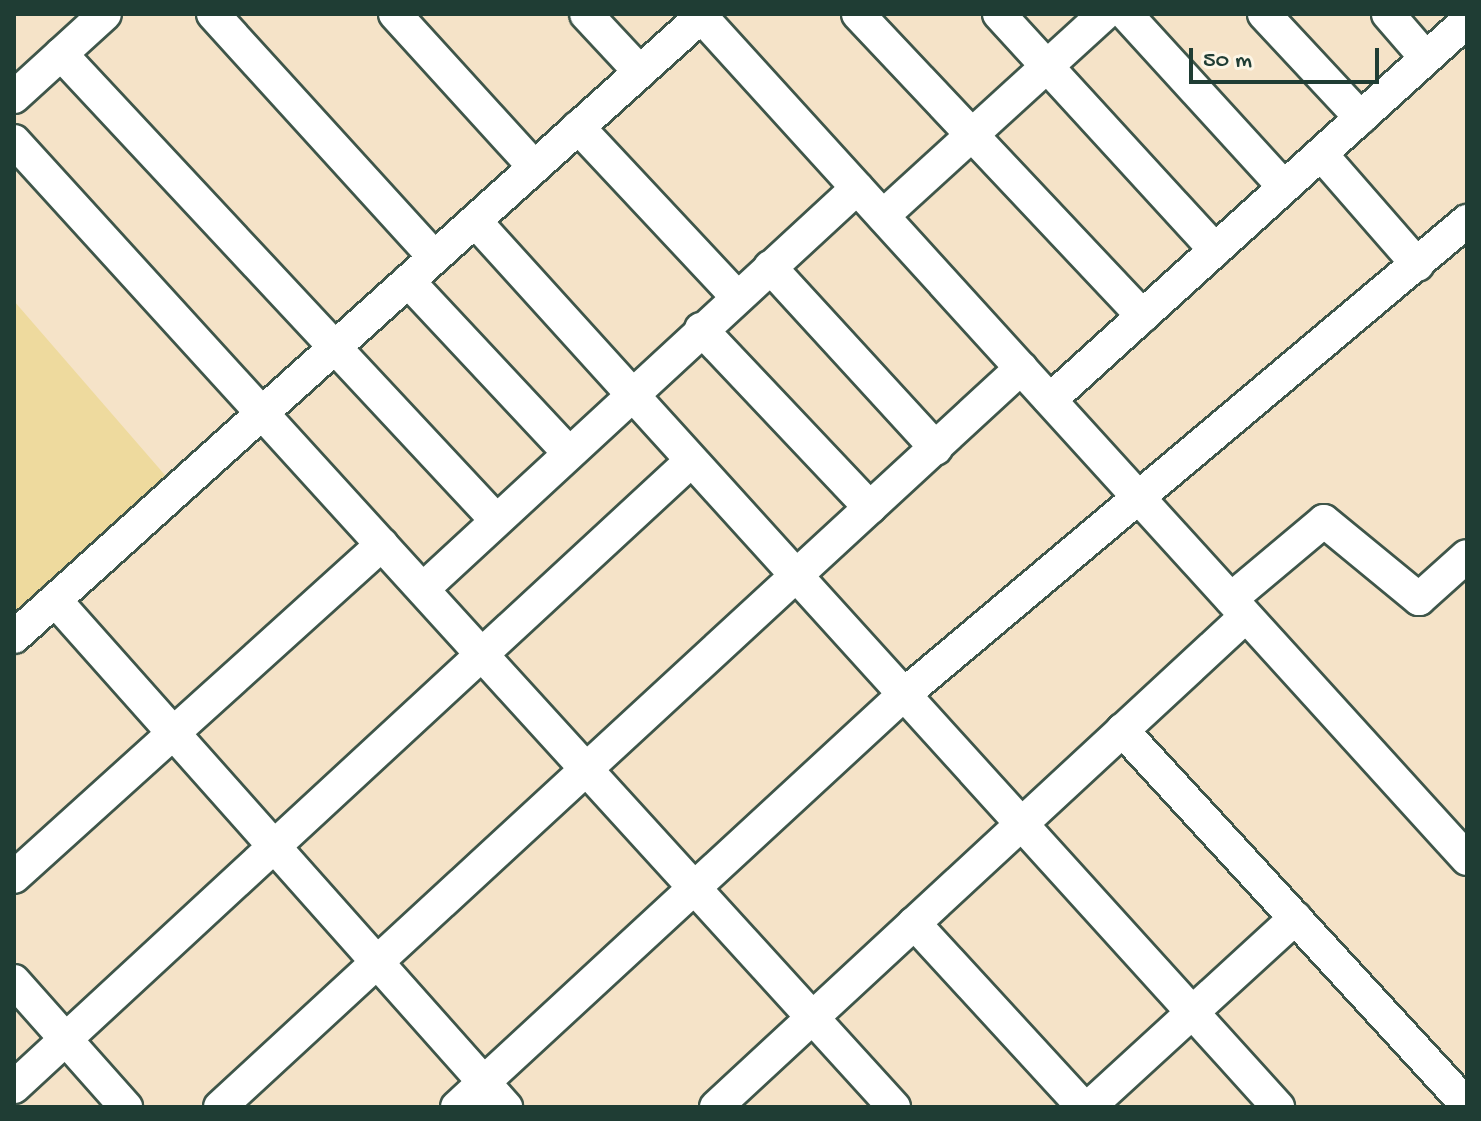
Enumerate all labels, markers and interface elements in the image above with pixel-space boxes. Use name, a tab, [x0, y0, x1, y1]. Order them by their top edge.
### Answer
scale bar	[1193, 32, 1383, 82]
text: 50 m	[1203, 47, 1252, 76]

